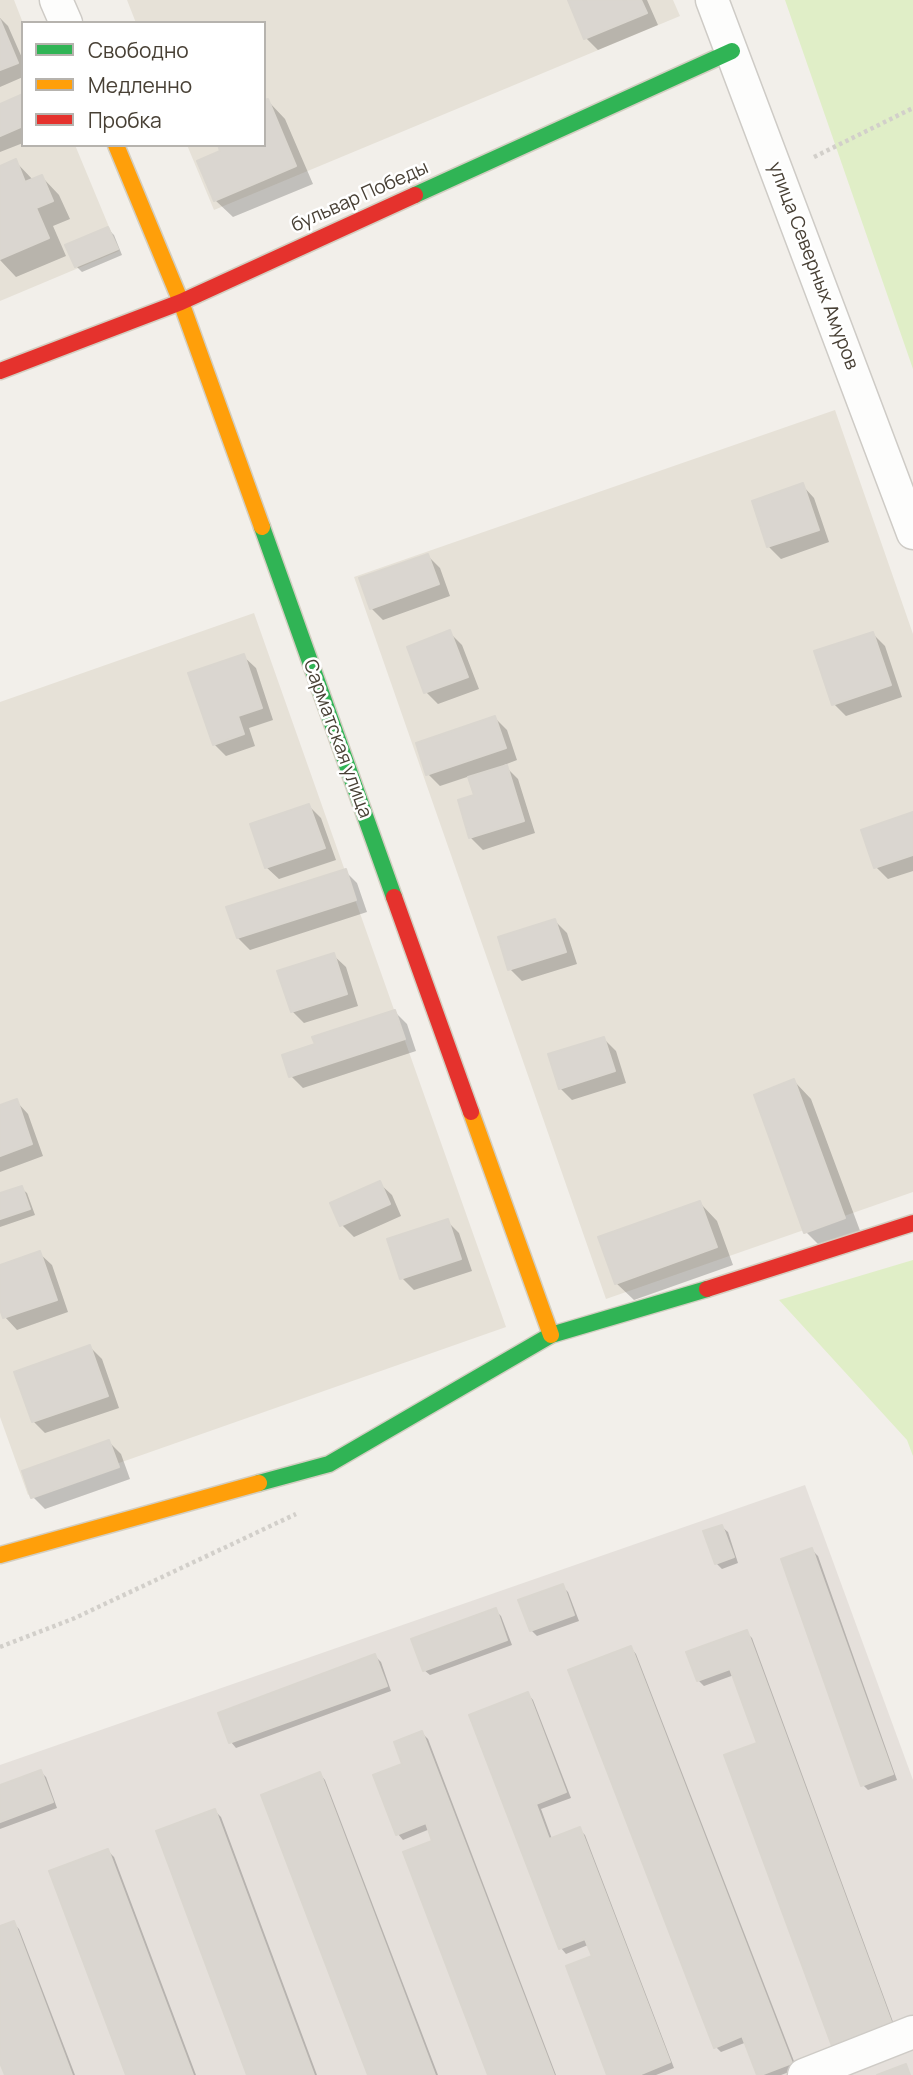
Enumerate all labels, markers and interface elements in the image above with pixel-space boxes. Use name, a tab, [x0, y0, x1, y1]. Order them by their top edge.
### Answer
legend	[21, 21, 266, 147]
text: Свободно	[88, 36, 189, 64]
text: Медленно	[88, 71, 192, 99]
text: Пробка	[88, 106, 162, 134]
street label: бульвар Победы	[288, 157, 432, 237]
street label: улица Северных Амуров	[763, 159, 863, 373]
street label: Сарматская улица	[298, 657, 376, 821]

